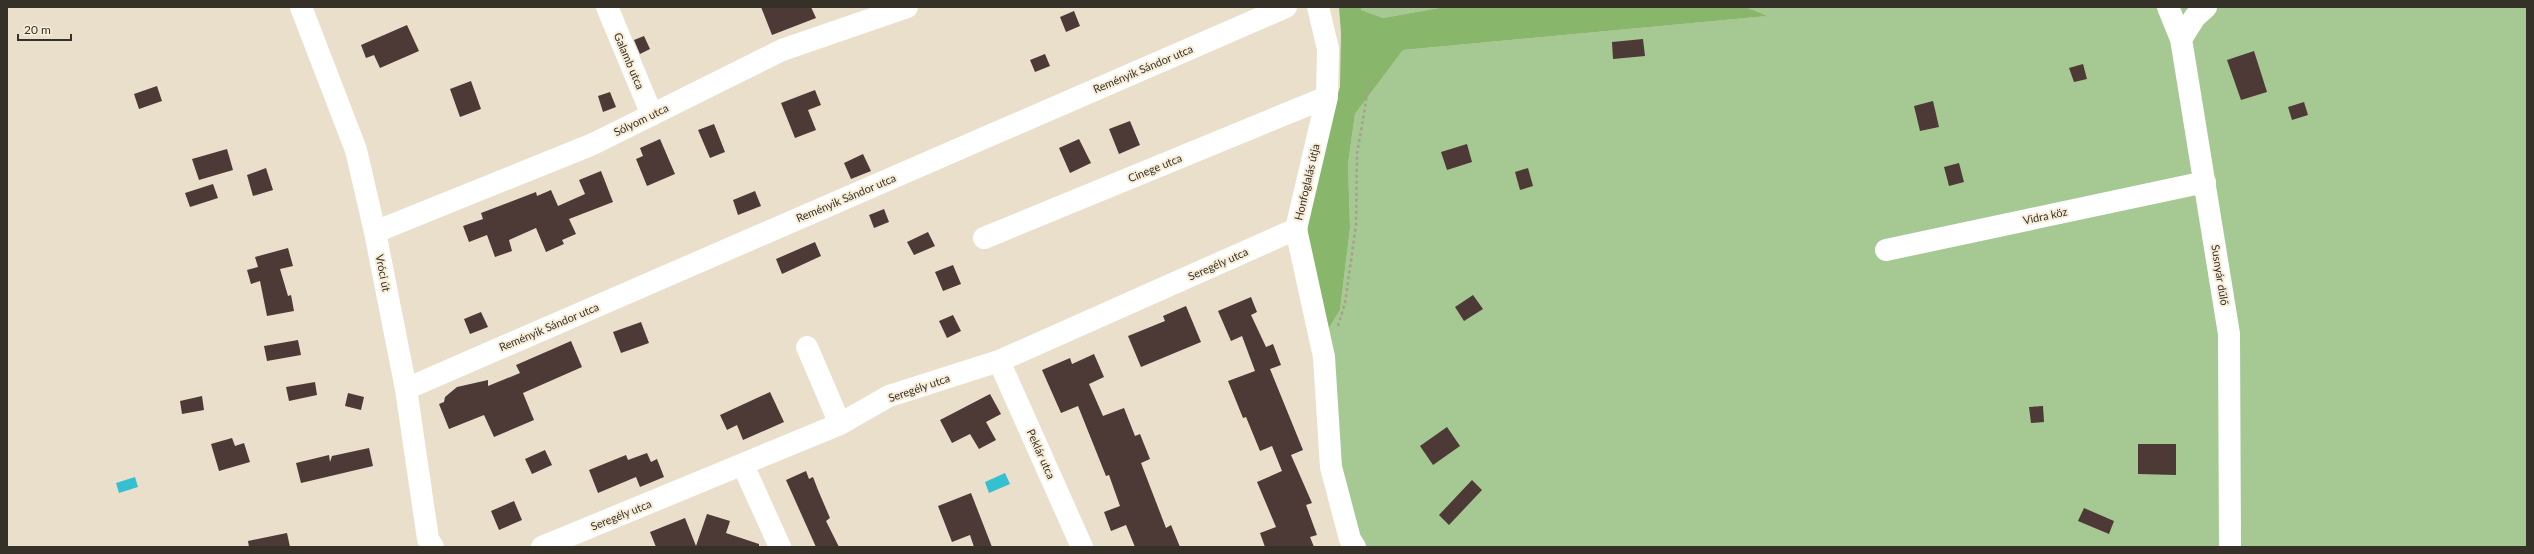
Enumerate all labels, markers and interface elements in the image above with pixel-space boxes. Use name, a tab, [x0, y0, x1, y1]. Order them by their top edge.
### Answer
scale bar	[18, 16, 71, 42]
text: 20 m	[24, 22, 51, 37]
street label: Galamb utca	[612, 30, 647, 91]
street label: Reményik Sándor utca	[1091, 42, 1195, 95]
street label: Sólyom utca	[611, 101, 670, 138]
street label: Honfoglalás útja	[1291, 142, 1322, 221]
street label: Cinege utca	[1126, 151, 1184, 184]
street label: Reményik Sándor utca	[794, 171, 898, 224]
street label: Vidra köz	[2022, 204, 2068, 227]
street label: Susnyár dűlő	[2209, 244, 2232, 306]
street label: Seregély utca	[1186, 245, 1250, 283]
street label: Vróci út	[374, 253, 393, 293]
street label: Reményik Sándor utca	[497, 300, 601, 353]
street label: Seregély utca	[886, 371, 951, 404]
street label: Peklár utca	[1025, 427, 1058, 481]
street label: Seregély utca	[589, 496, 653, 533]

